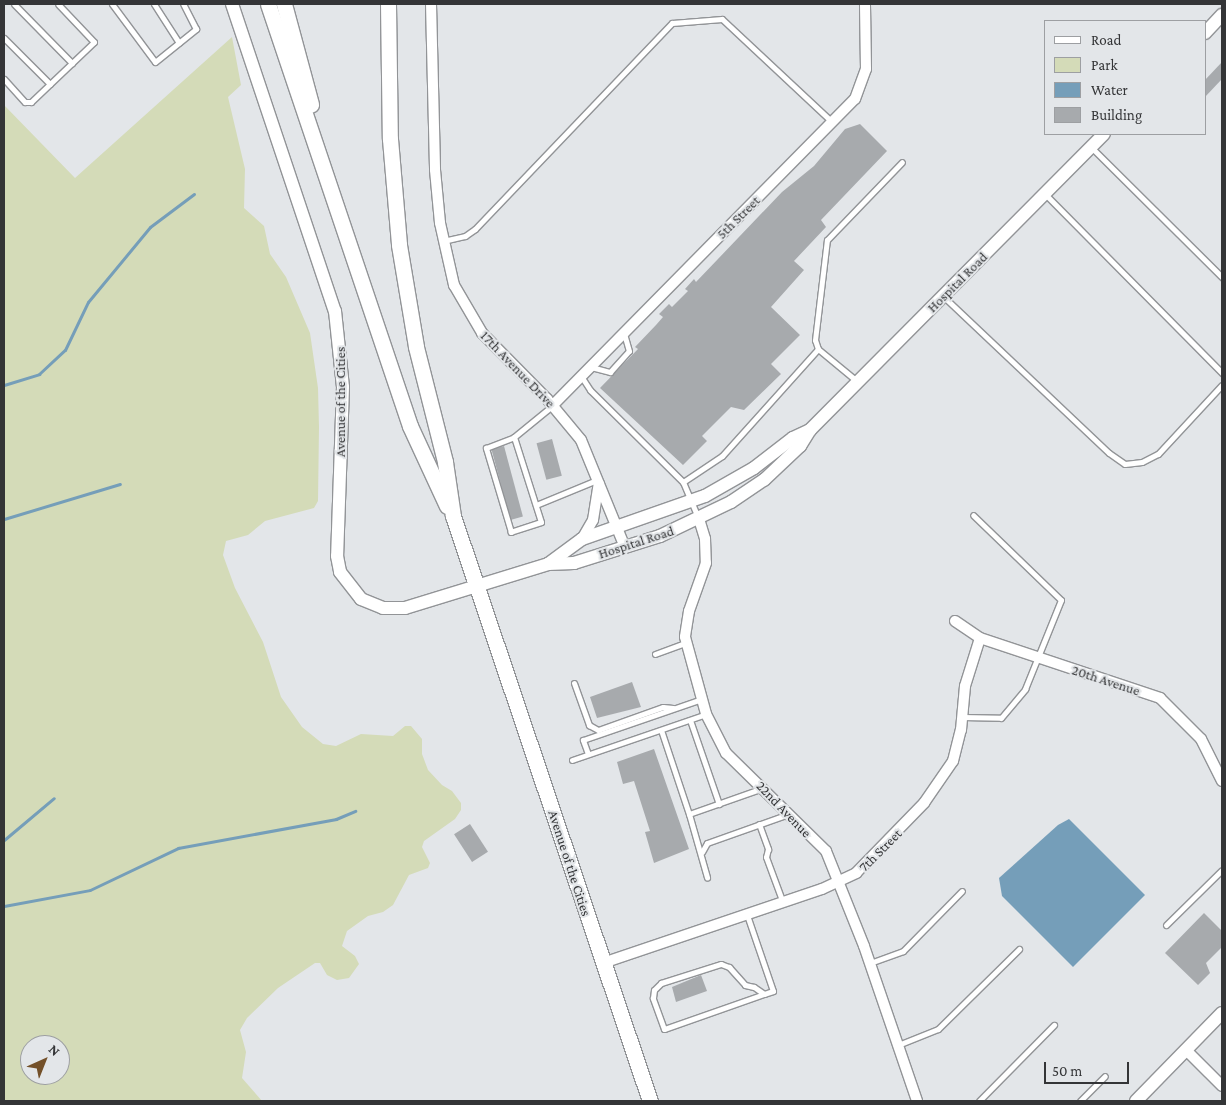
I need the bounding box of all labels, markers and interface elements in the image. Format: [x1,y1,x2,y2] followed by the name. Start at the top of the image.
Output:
[1044,20,1206,135] legend
[1091,32,1121,48] text: Road
[1091,57,1118,73] text: Park
[1091,82,1128,98] text: Water
[1091,107,1142,123] text: Building
[713,192,763,242] street label: 5th Street
[923,248,991,316] street label: Hospital Road
[477,327,559,411] street label: 17th Avenue Drive
[332,347,348,457] street label: Avenue of the Cities
[596,522,676,562] street label: Hospital Road
[1070,661,1142,699] street label: 20th Avenue
[753,777,815,841] street label: 22nd Avenue
[545,808,595,918] street label: Avenue of the Cities
[855,825,905,875] street label: 7th Street
[20,1035,70,1085] north arrow
[46,1041,64,1059] text: N
[1046,1052,1131,1084] scale bar
[1052,1063,1082,1079] text: 50 m

